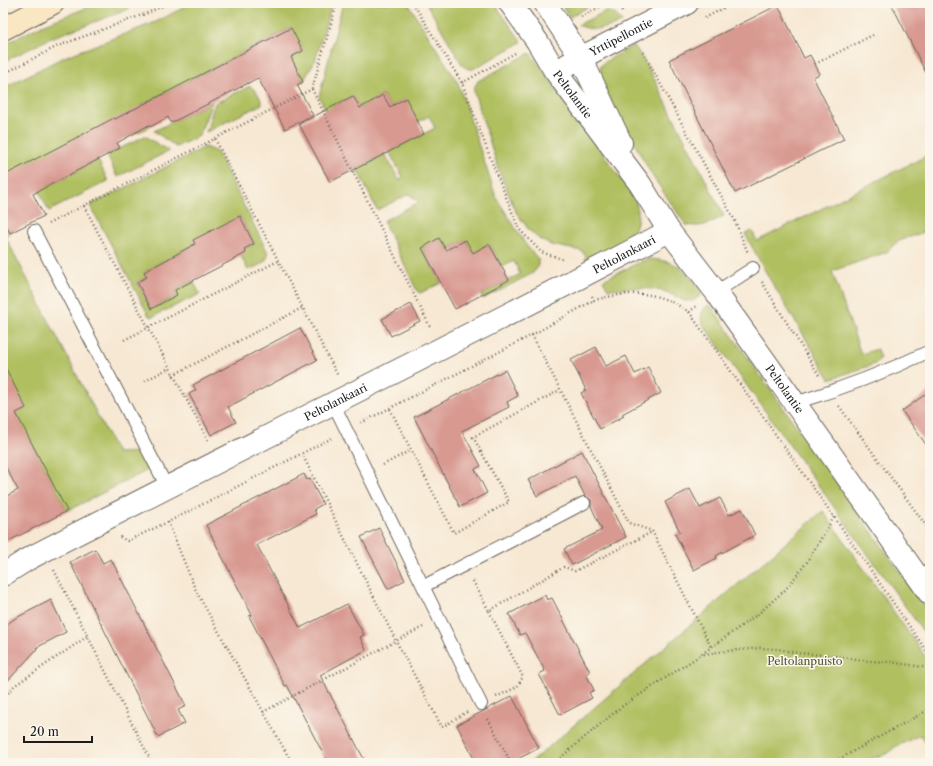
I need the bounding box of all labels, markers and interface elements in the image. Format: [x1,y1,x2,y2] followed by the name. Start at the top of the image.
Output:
[586,15,655,60] street label: Yrttipellontie
[550,68,595,121] street label: Peltolantie
[590,232,658,277] street label: Peltolankaari
[763,362,807,416] street label: Peltolantie
[302,380,370,424] street label: Peltolankaari
[767,654,843,668] park label: Peltolanpuisto
[24,718,92,744] scale bar
[30,724,59,739] text: 20 m

